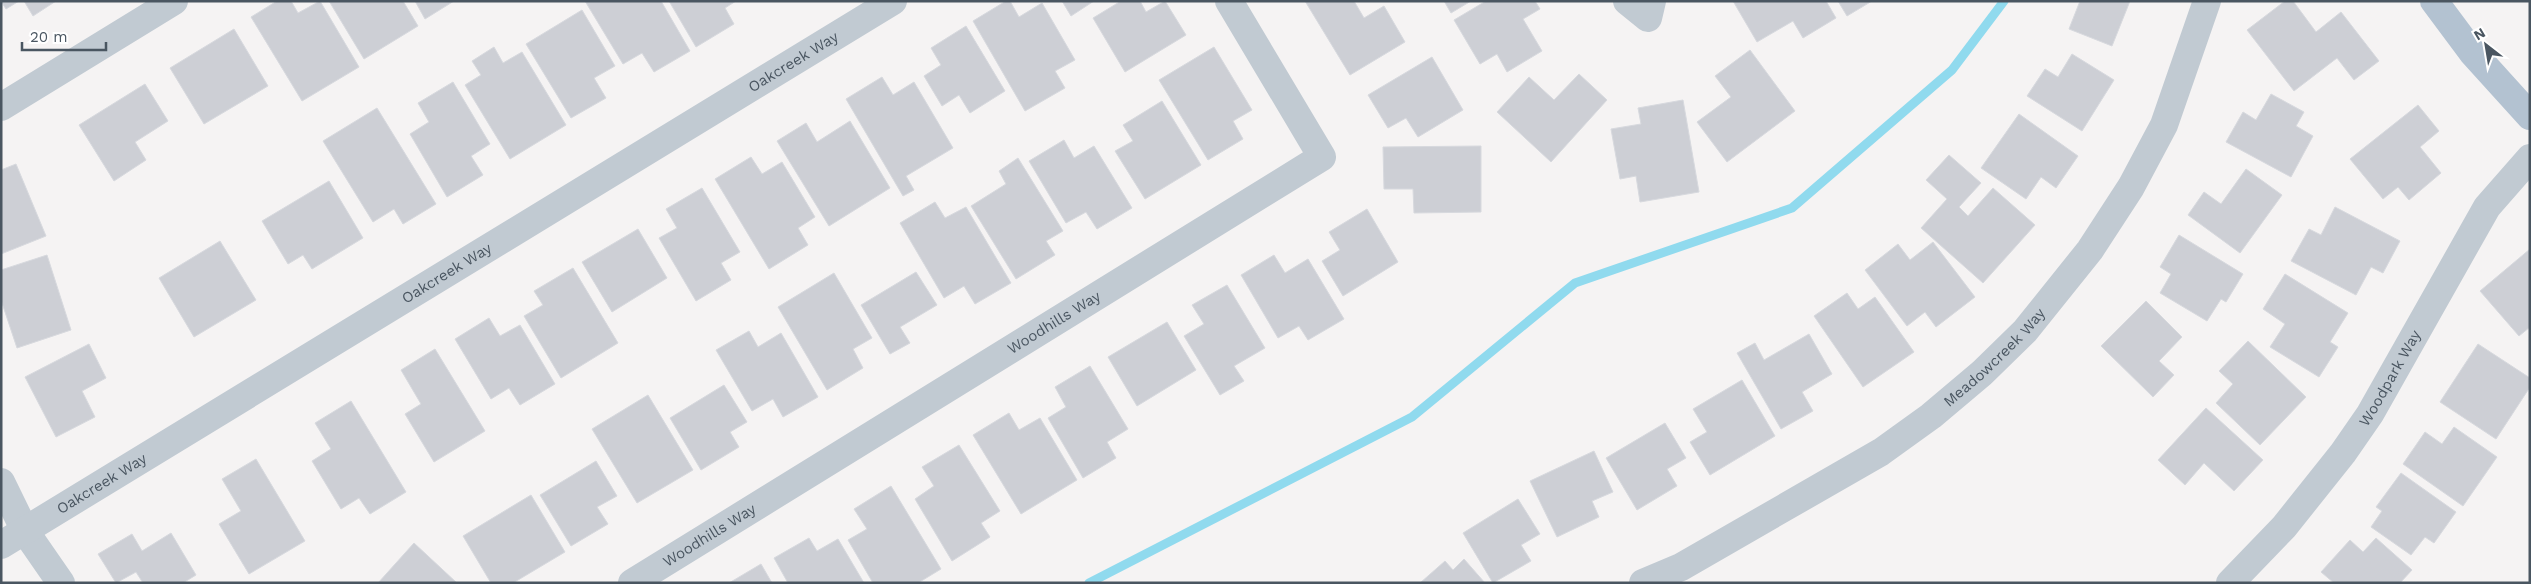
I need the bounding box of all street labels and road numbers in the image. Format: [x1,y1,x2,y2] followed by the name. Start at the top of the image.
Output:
[745,27,842,96] street label: Oakcreek Way
[398,239,495,307] street label: Oakcreek Way
[1004,287,1104,358] street label: Woodhills Way
[1940,304,2049,411] street label: Meadowcreek Way
[2355,327,2425,430] street label: Woodpark Way
[53,449,150,518] street label: Oakcreek Way
[660,500,760,571] street label: Woodhills Way

